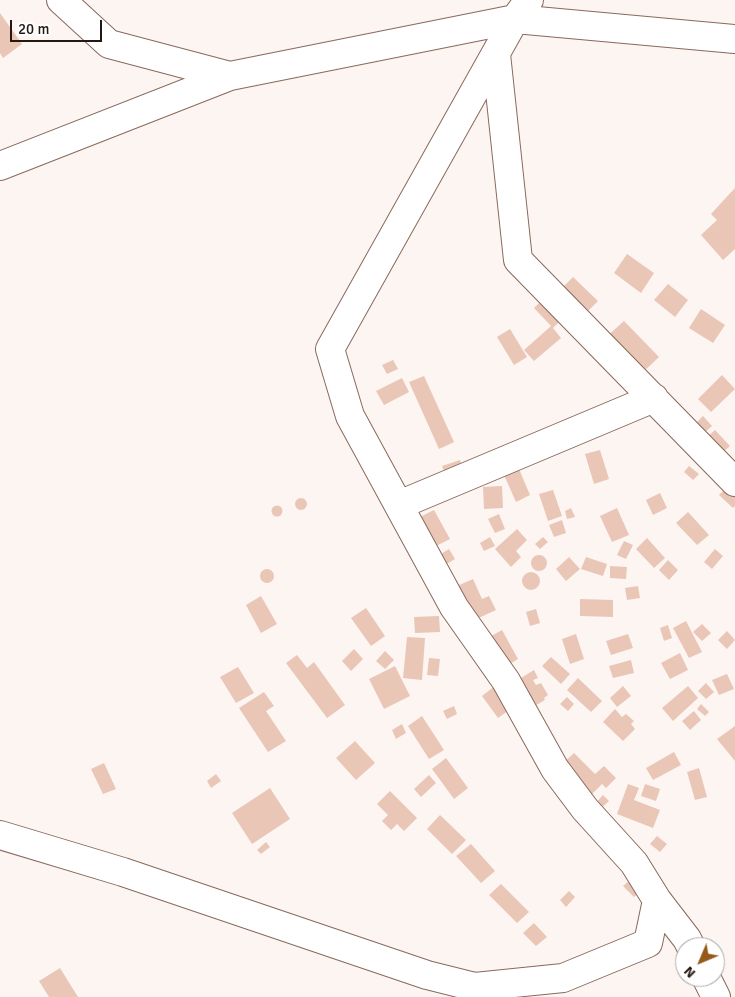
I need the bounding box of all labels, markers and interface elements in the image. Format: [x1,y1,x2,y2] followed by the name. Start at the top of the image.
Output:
[12,10,105,42] scale bar
[18,20,49,38] text: 20 m
[675,937,725,987] north arrow
[680,963,699,982] text: N

